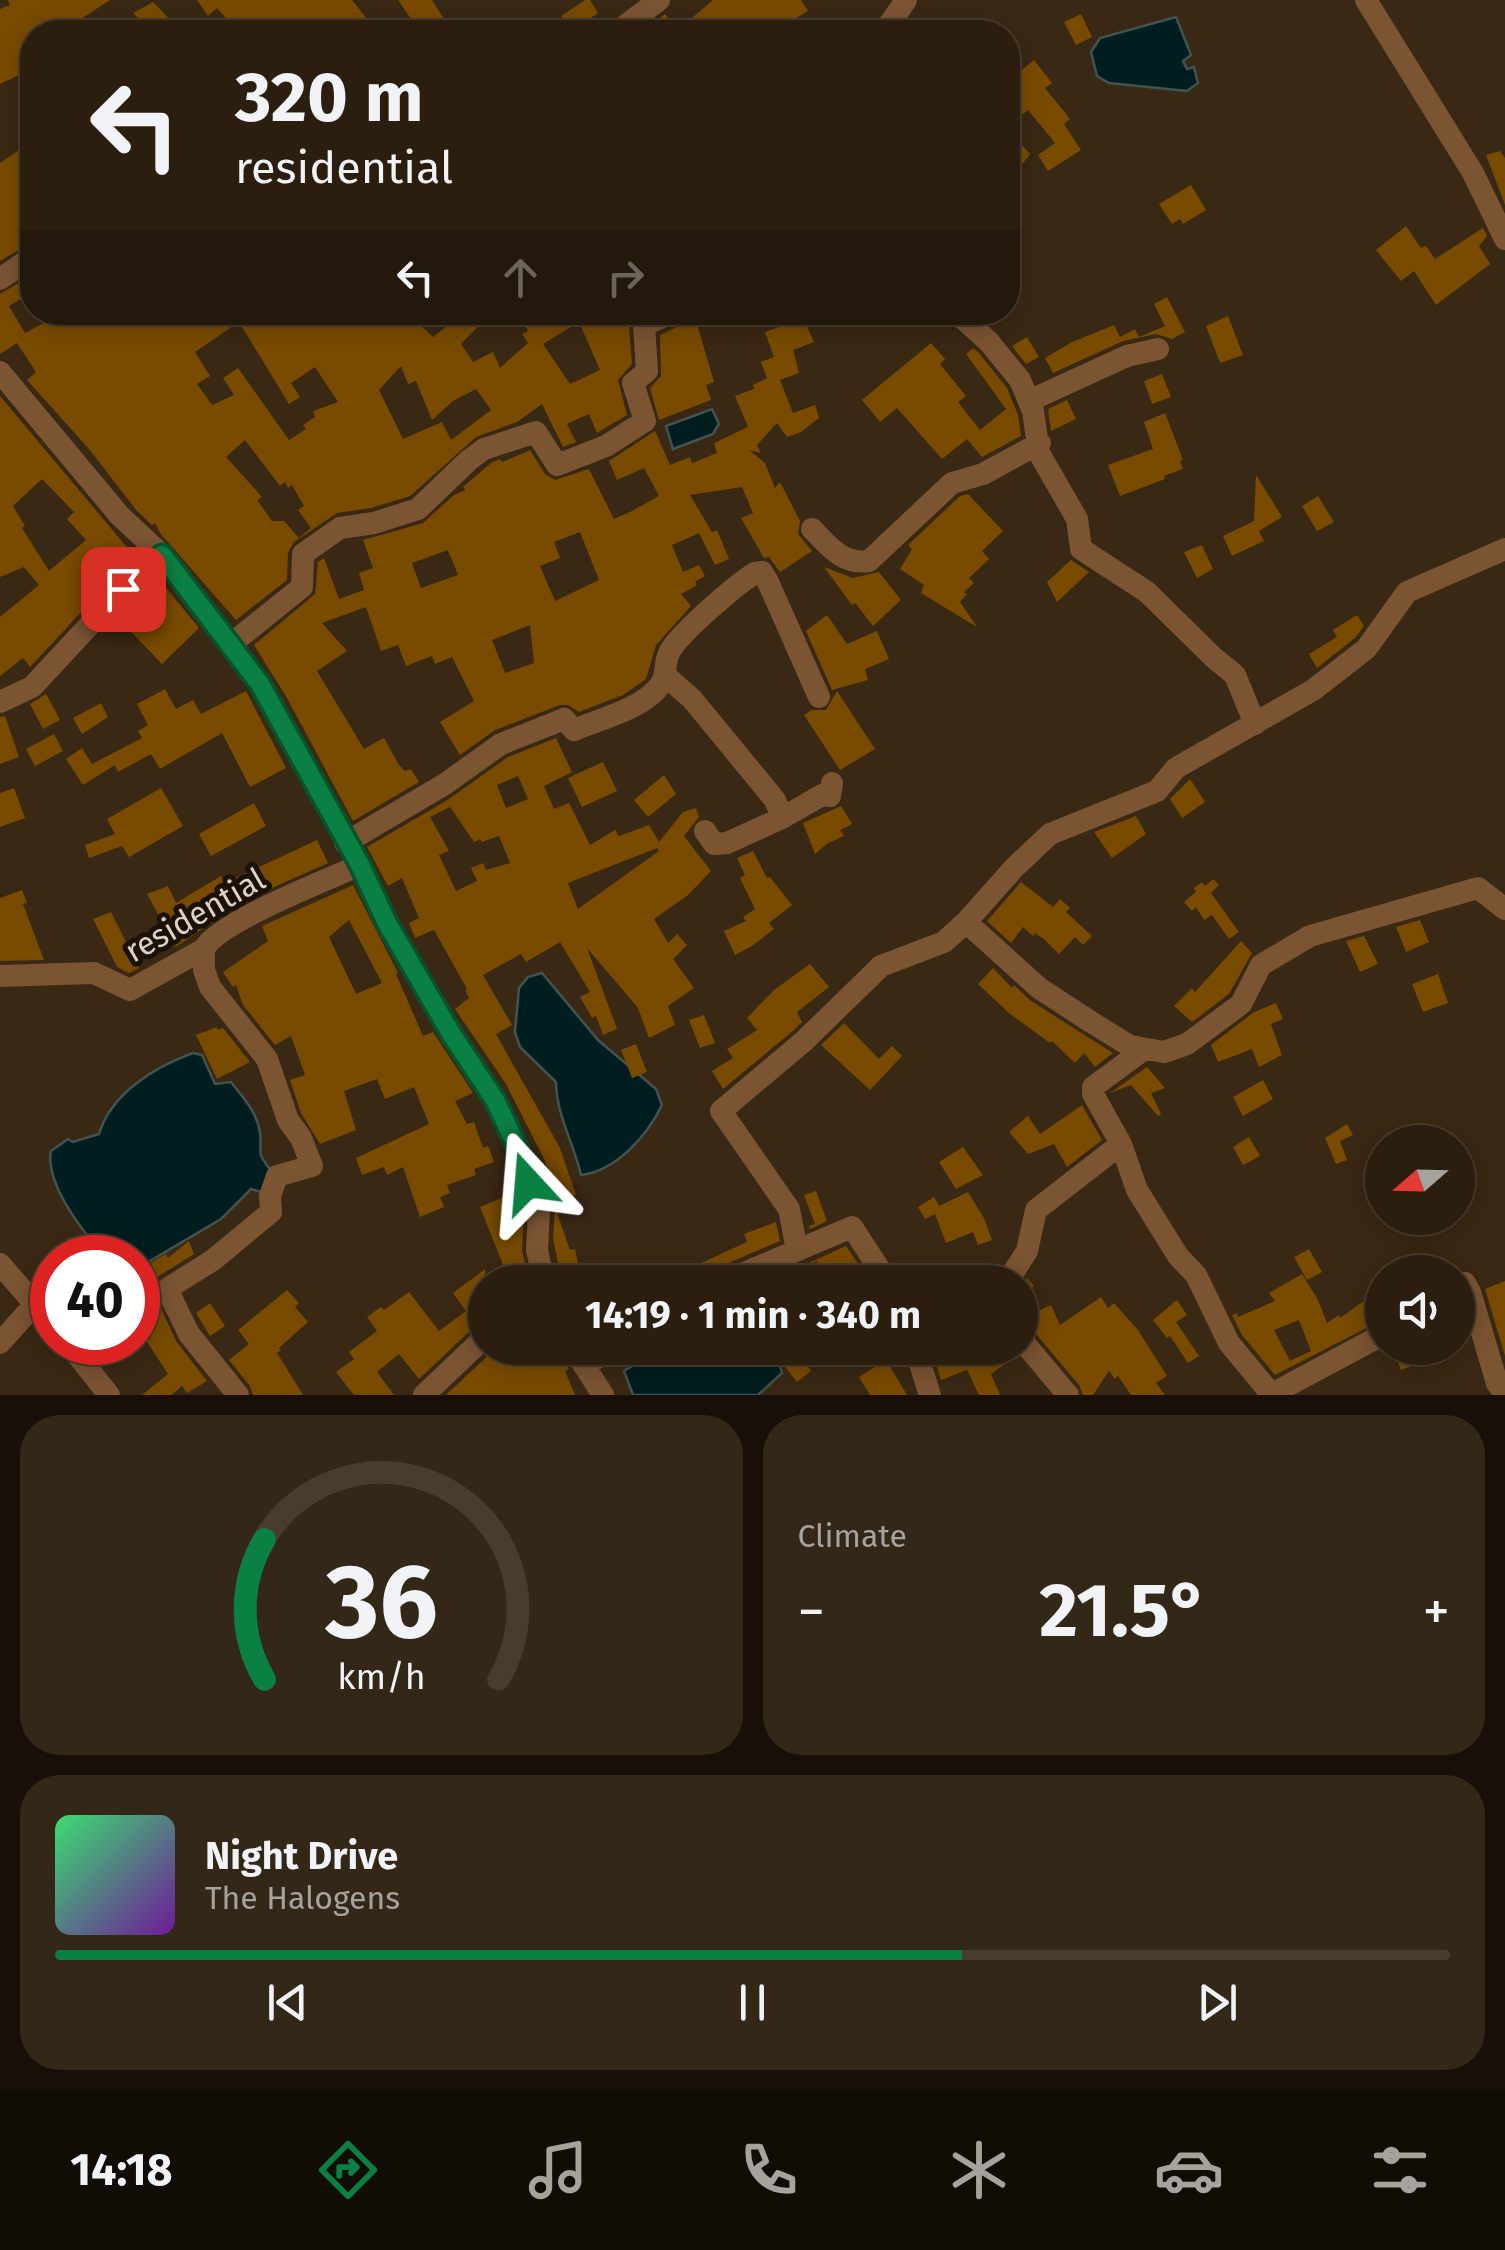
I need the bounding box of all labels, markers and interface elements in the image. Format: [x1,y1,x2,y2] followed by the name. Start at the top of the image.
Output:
[235,56,424,140] text: 320 m
[70,60,200,190] icon: left
[235,141,453,195] text: residential
[388,250,443,305] icon: left
[493,250,548,305] icon: ahead
[598,250,653,305] icon: right
[81,547,166,632] pin
[96,562,151,617] icon: arrive
[118,860,272,970] street label: residential
[1365,1125,1475,1235] north arrow
[1365,1125,1475,1365] map controls
[476,1131,580,1235] position arrow
[30,1235,160,1365] speed limit sign: 40
[1365,1255,1475,1365] button: sound
[585,1292,921,1338] text: 14:19 · 1 min · 340 m
[798,1517,907,1555] text: Climate
[324,1540,438,1665] text: 36
[1039,1566,1208,1656] text: 21.5°
[798,1579,825,1645] text: −
[1423,1579,1450,1645] text: +
[337,1656,425,1698] text: km/h
[205,1833,398,1879] text: Night Drive
[205,1879,400,1917] text: The Halogens
[260,1975,315,2030] icon: previous
[725,1975,780,2030] icon: pause
[1190,1975,1245,2030] icon: next
[313,2135,383,2205] icon: directions
[523,2135,593,2205] icon: music
[734,2135,804,2205] icon: phone
[944,2135,1014,2205] icon: climate
[1154,2135,1224,2205] icon: car
[1365,2135,1435,2205] icon: filters
[70,2143,173,2197] text: 14:18

